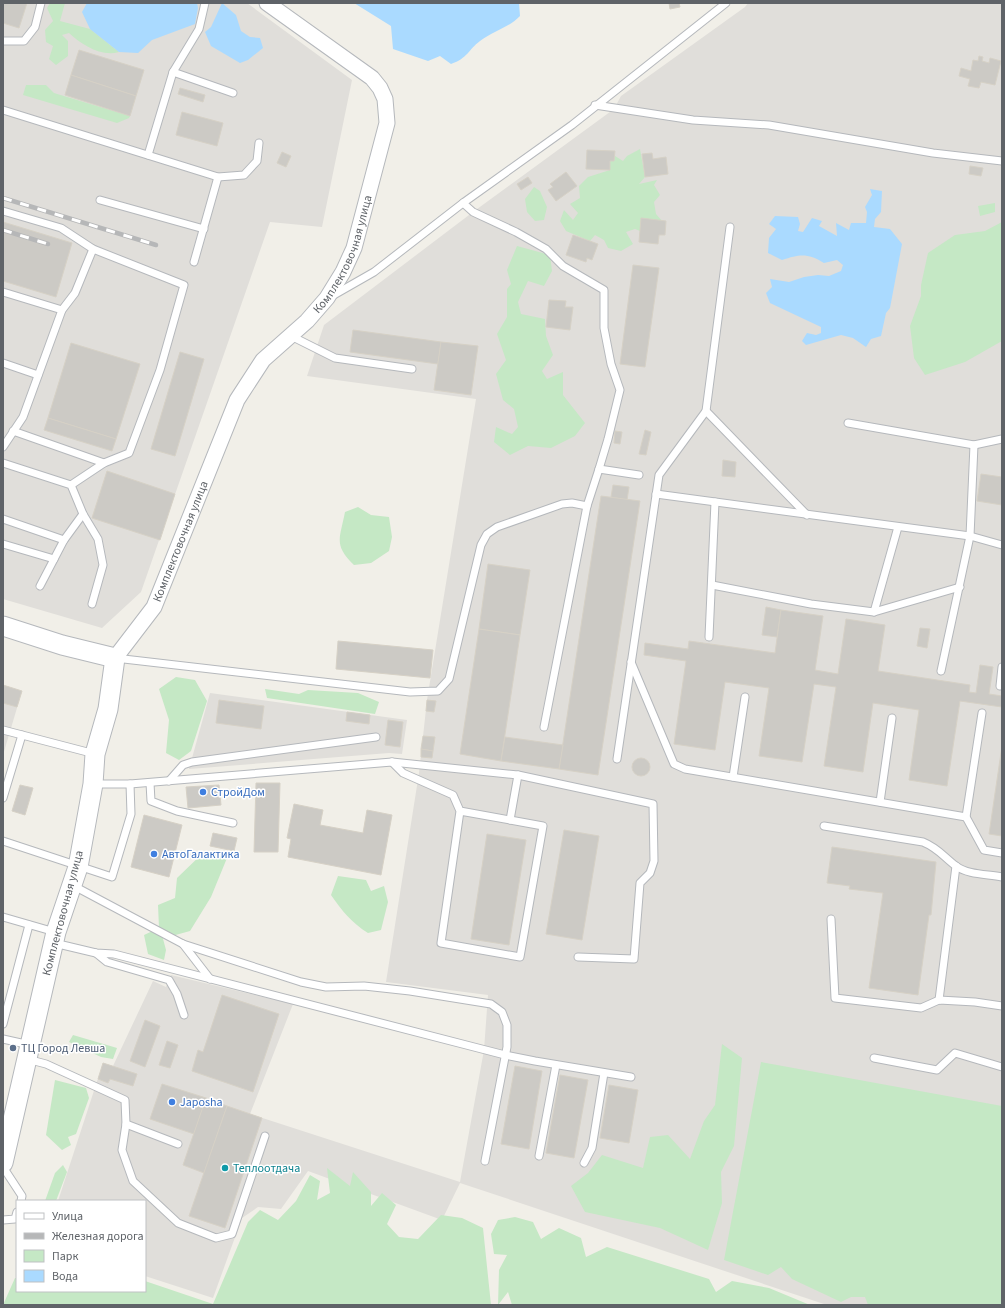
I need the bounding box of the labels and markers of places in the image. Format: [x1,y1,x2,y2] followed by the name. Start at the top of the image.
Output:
[211,784,265,801] place label: СтройДом
[198,787,208,797] marker: СтройДом
[162,846,239,863] place label: АвтоГалактика
[149,849,159,859] marker: АвтоГалактика
[21,1040,105,1057] place label: ТЦ Город Левша
[8,1043,18,1053] marker: ТЦ Город Левша
[180,1094,223,1111] place label: Japosha
[167,1097,177,1107] marker: Japosha
[233,1160,300,1177] place label: Теплоотдача
[220,1163,230,1173] marker: Теплоотдача

